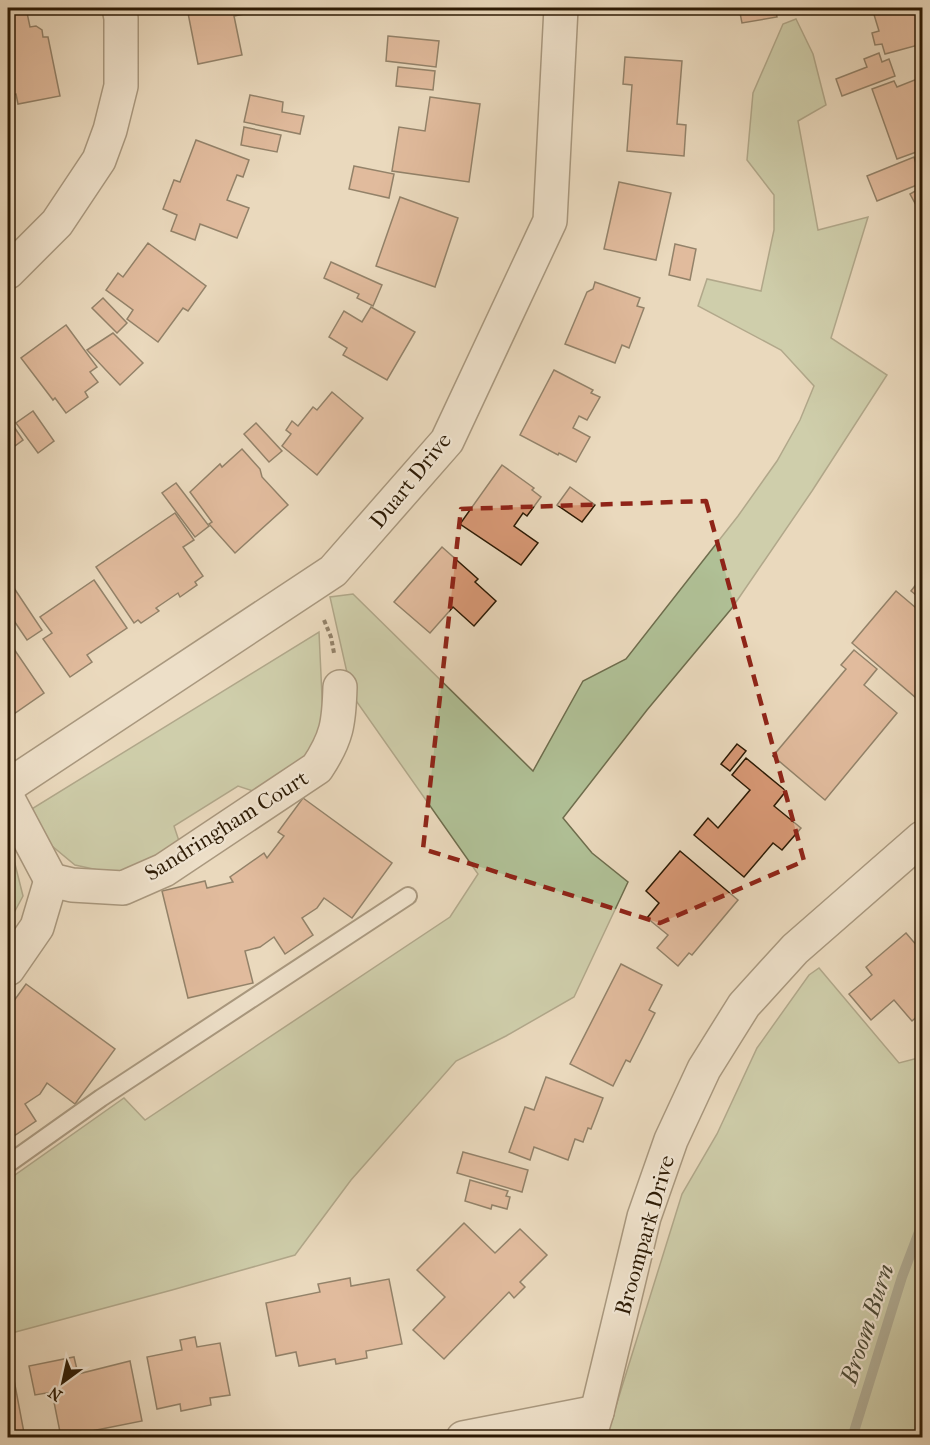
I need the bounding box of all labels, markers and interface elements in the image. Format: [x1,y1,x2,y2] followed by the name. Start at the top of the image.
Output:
[364,428,457,534] street label: Duart Drive
[140,765,313,887] street label: Sandringham Court
[610,1152,680,1318] street label: Broompark Drive
[834,1260,900,1390] water label: Broom Burn
[33,1352,93,1412] north arrow
[44,1382,65,1405] text: N

